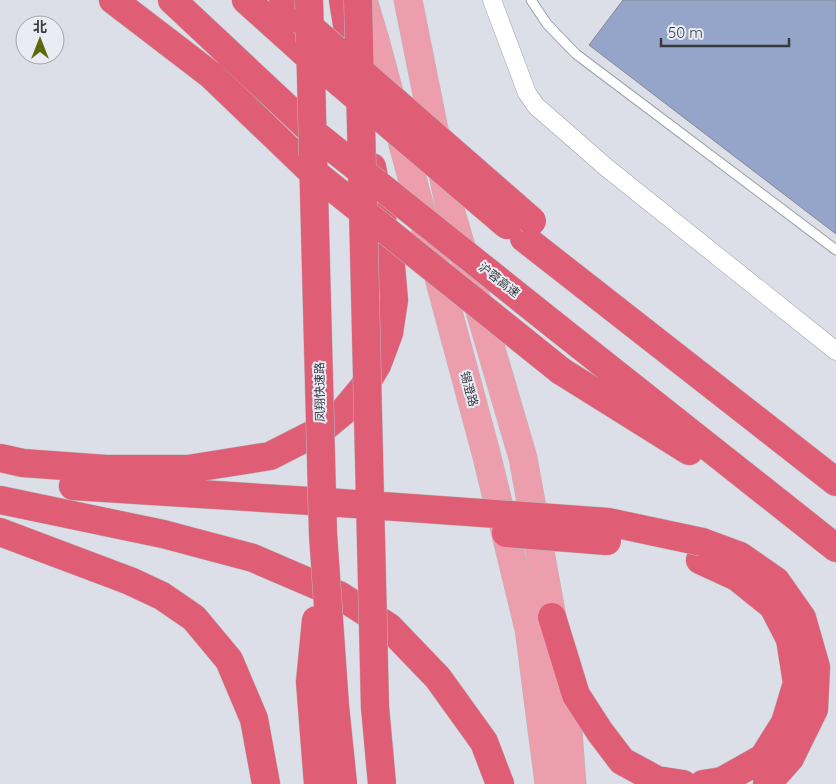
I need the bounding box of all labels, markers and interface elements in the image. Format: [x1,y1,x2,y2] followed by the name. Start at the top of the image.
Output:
[15,15,65,65] north arrow
[661,15,788,47] scale bar
[33,18,47,36] text: 北
[668,23,703,42] text: 50 m
[476,259,523,300] street label: 沪蓉高速
[311,362,328,422] street label: 凤翔快速路
[458,370,481,408] street label: 锡澄路

